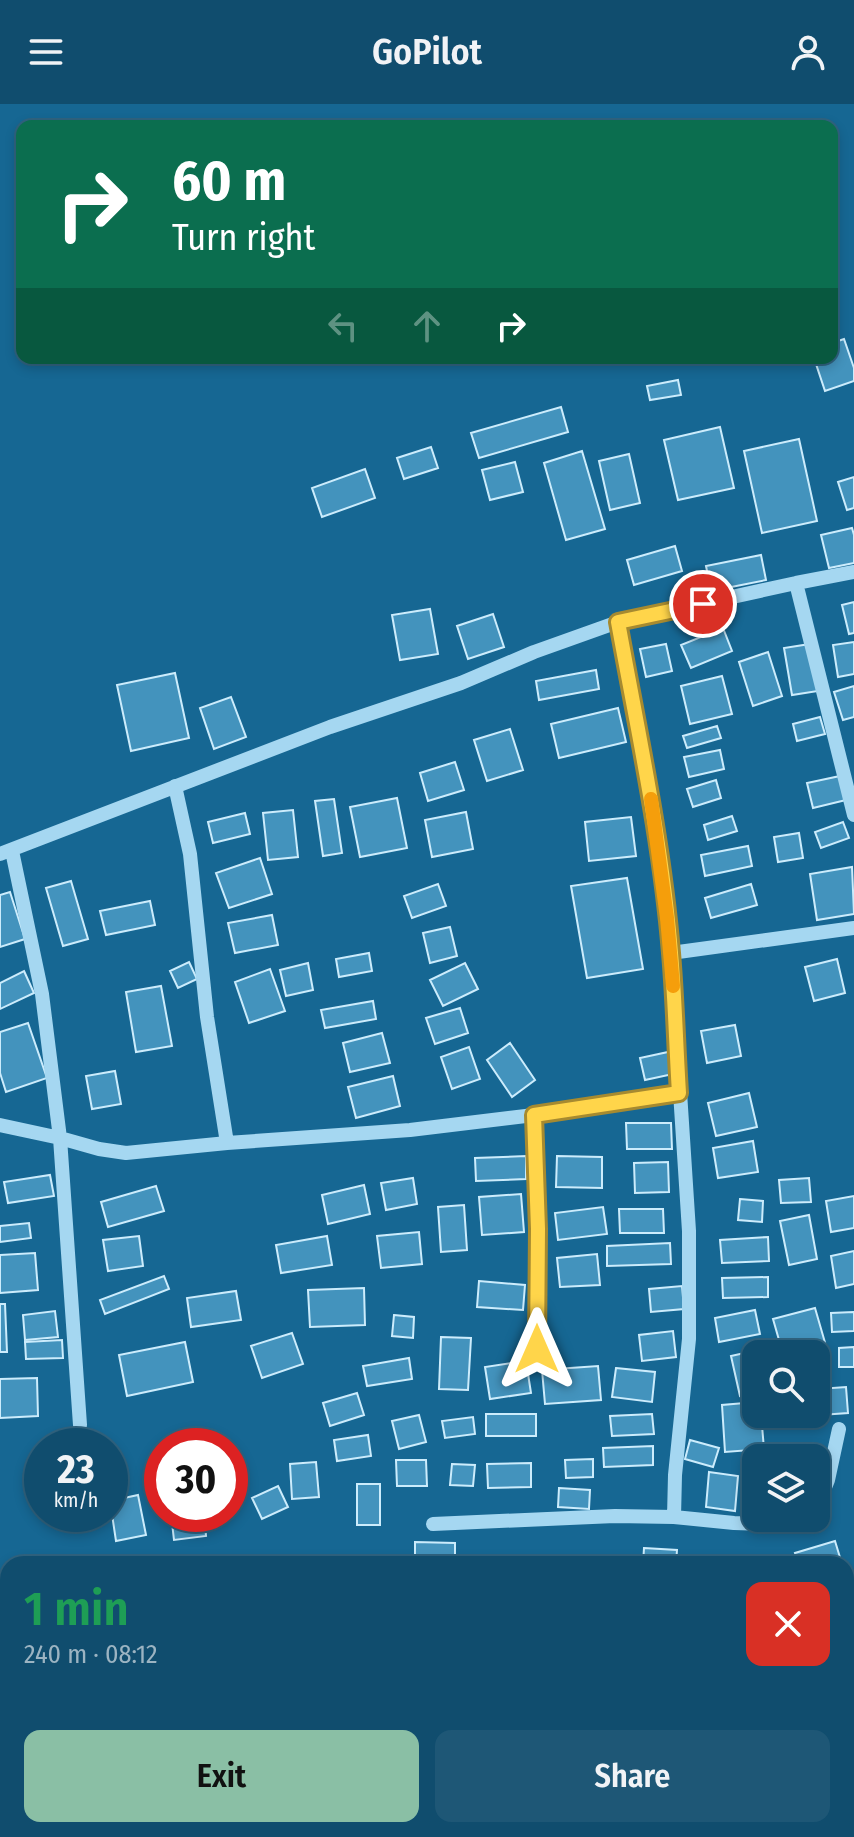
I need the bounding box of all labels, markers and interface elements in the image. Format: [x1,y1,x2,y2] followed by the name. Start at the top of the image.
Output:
[24,30,68,74] icon: menu
[372,30,482,74] text: GoPilot
[786,30,830,74] icon: person
[172,148,286,215] text: 60 m
[40,152,144,256] icon: right
[172,216,315,260] text: Turn right
[321,304,365,348] icon: left
[405,304,449,348] icon: ahead
[489,304,533,348] icon: right
[669,570,737,638] pin
[681,582,725,626] icon: arrive
[495,1307,579,1391] position arrow
[742,1340,830,1532] map controls
[742,1340,830,1428] button: search
[144,1428,248,1532] speed limit sign: 30
[742,1444,830,1532] button: layers
[57,1446,95,1494] text: 23
[54,1488,98,1512] text: km/h
[24,1580,129,1638] text: 1 min
[746,1582,830,1666] button: close
[24,1639,158,1670] text: 240 m · 08:12
[24,1730,419,1822] button: Exit
[435,1730,830,1822] button: Share

